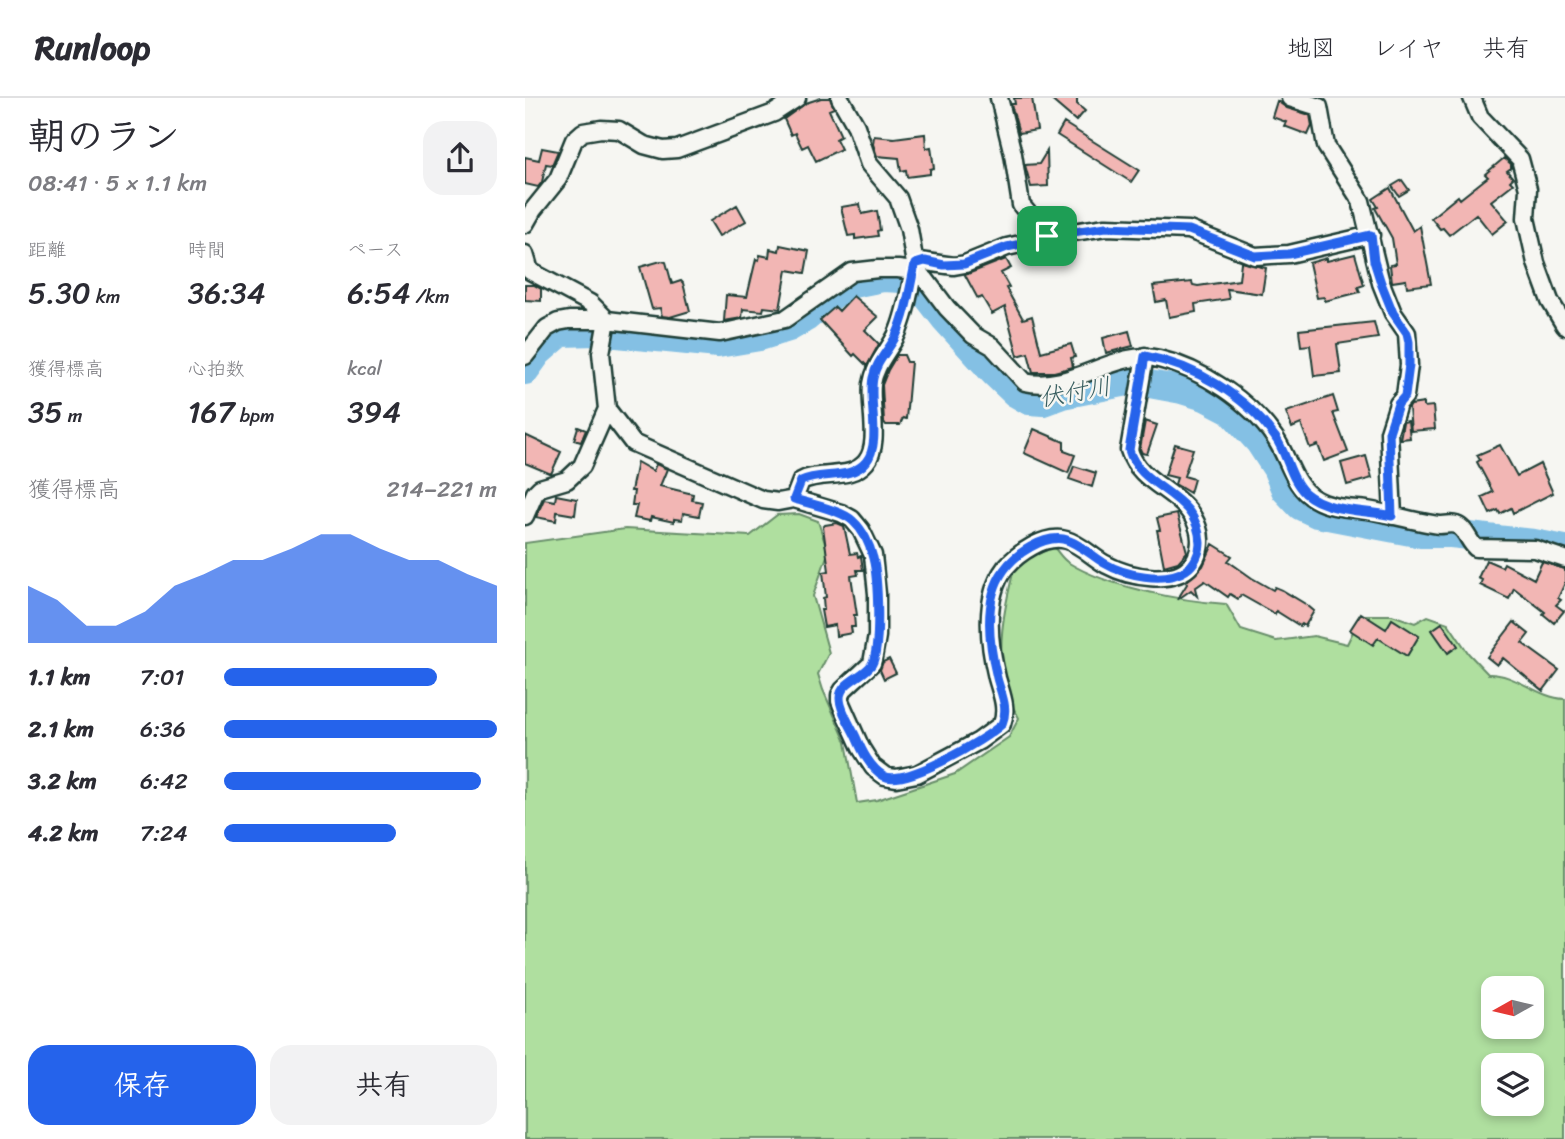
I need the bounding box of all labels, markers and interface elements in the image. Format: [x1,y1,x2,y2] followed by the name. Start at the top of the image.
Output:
[35,19,150,77] text: Runloop
[1287,27,1335,69] text: 地図
[1373,27,1444,69] text: レイヤ
[1482,27,1530,69] text: 共有
[28,103,180,170] text: 朝のラン
[423,121,497,195] button: share
[28,163,207,204] text: 08:41 · 5 × 1.1 km
[1017,206,1077,266] pin
[1028,217,1066,255] icon: arrive
[28,233,66,266] text: 距離
[188,233,226,266] text: 時間
[347,233,403,266] text: ペース
[28,266,91,320] text: 5.30
[188,266,265,320] text: 36:34
[347,266,411,320] text: 6:54
[91,280,120,313] text: km
[411,280,450,313] text: /km
[28,352,104,385] text: 獲得標高
[188,352,245,385] text: 心拍数
[347,352,382,385] text: kcal
[1036,365,1114,419] water label: 伏付川
[28,385,63,439] text: 35
[188,385,235,439] text: 167
[347,385,401,439] text: 394
[63,399,82,432] text: m
[235,399,275,432] text: bpm
[28,469,120,510] text: 獲得標高
[386,469,497,510] text: 214–221 m
[28,657,91,698] text: 1.1 km
[140,657,184,698] text: 7:01
[28,709,94,750] text: 2.1 km
[140,709,186,750] text: 6:36
[28,761,97,802] text: 3.2 km
[140,761,188,802] text: 6:42
[28,813,98,854] text: 4.2 km
[140,813,188,854] text: 7:24
[1481,976,1543,1040] north arrow
[1481,976,1544,1116] map controls
[28,1045,256,1125] button: 保存
[270,1045,497,1125] button: 共有
[1481,1053,1544,1116] button: layers

